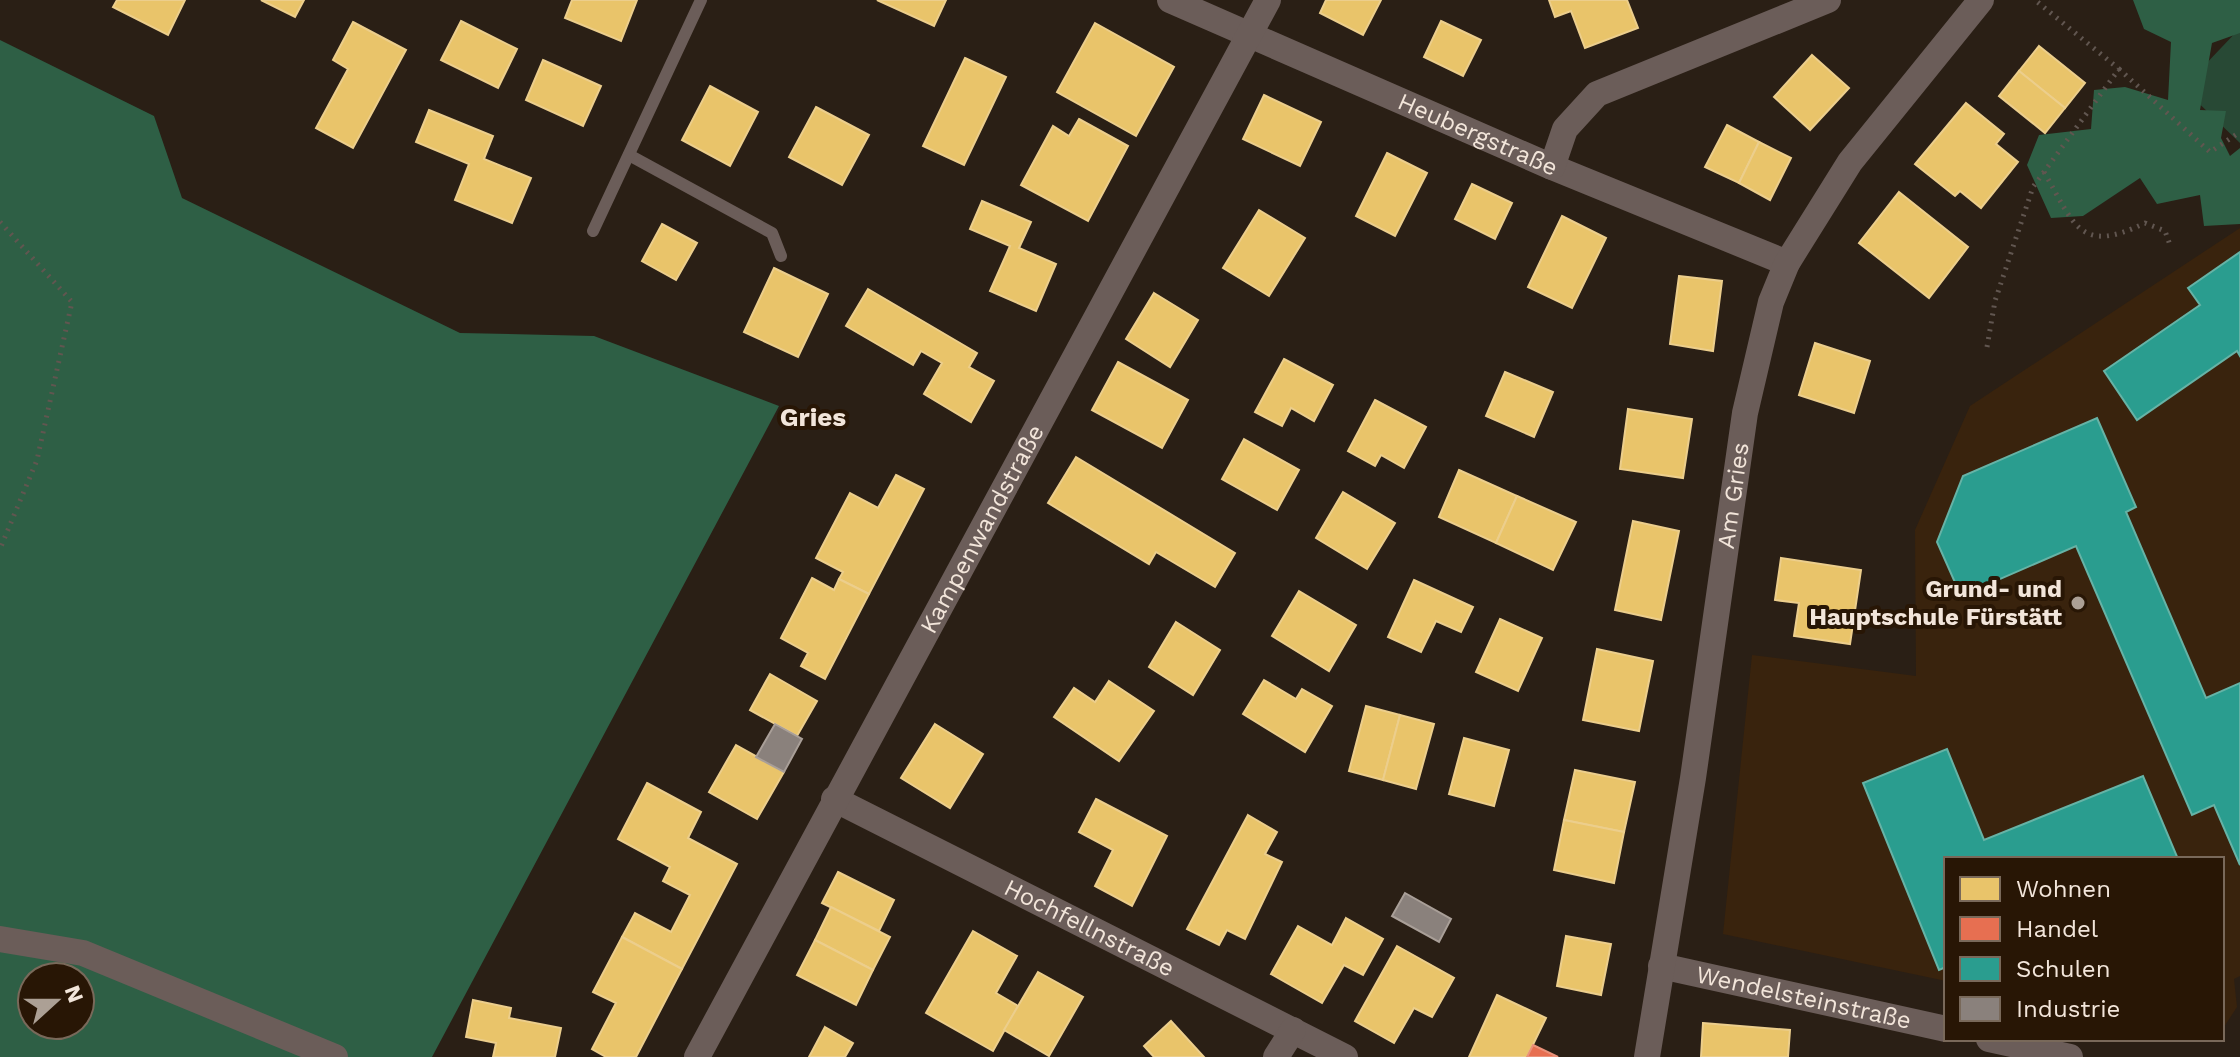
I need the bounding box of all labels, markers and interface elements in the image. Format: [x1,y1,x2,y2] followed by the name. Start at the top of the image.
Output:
[1394,87,1562,182] street label: Heubergstraße
[780,402,846,432] district label: Gries
[914,420,1050,638] street label: Kampenwandstraße
[1712,441,1755,551] street label: Am Gries
[1809,575,2063,631] place label: Grund- und Hauptschule Fürstätt
[2069,594,2087,612] marker: Grund- und Hauptschule Fürstätt
[1944,857,2224,1041] legend
[1000,873,1179,983] street label: Hochfellnstraße
[2016,875,2111,903] text: Wohnen
[2016,915,2099,943] text: Handel
[2016,955,2111,983] text: Schulen
[1693,960,1914,1035] street label: Wendelsteinstraße
[16,961,96,1041] north arrow
[60,982,89,1006] text: N
[2016,995,2120,1023] text: Industrie

